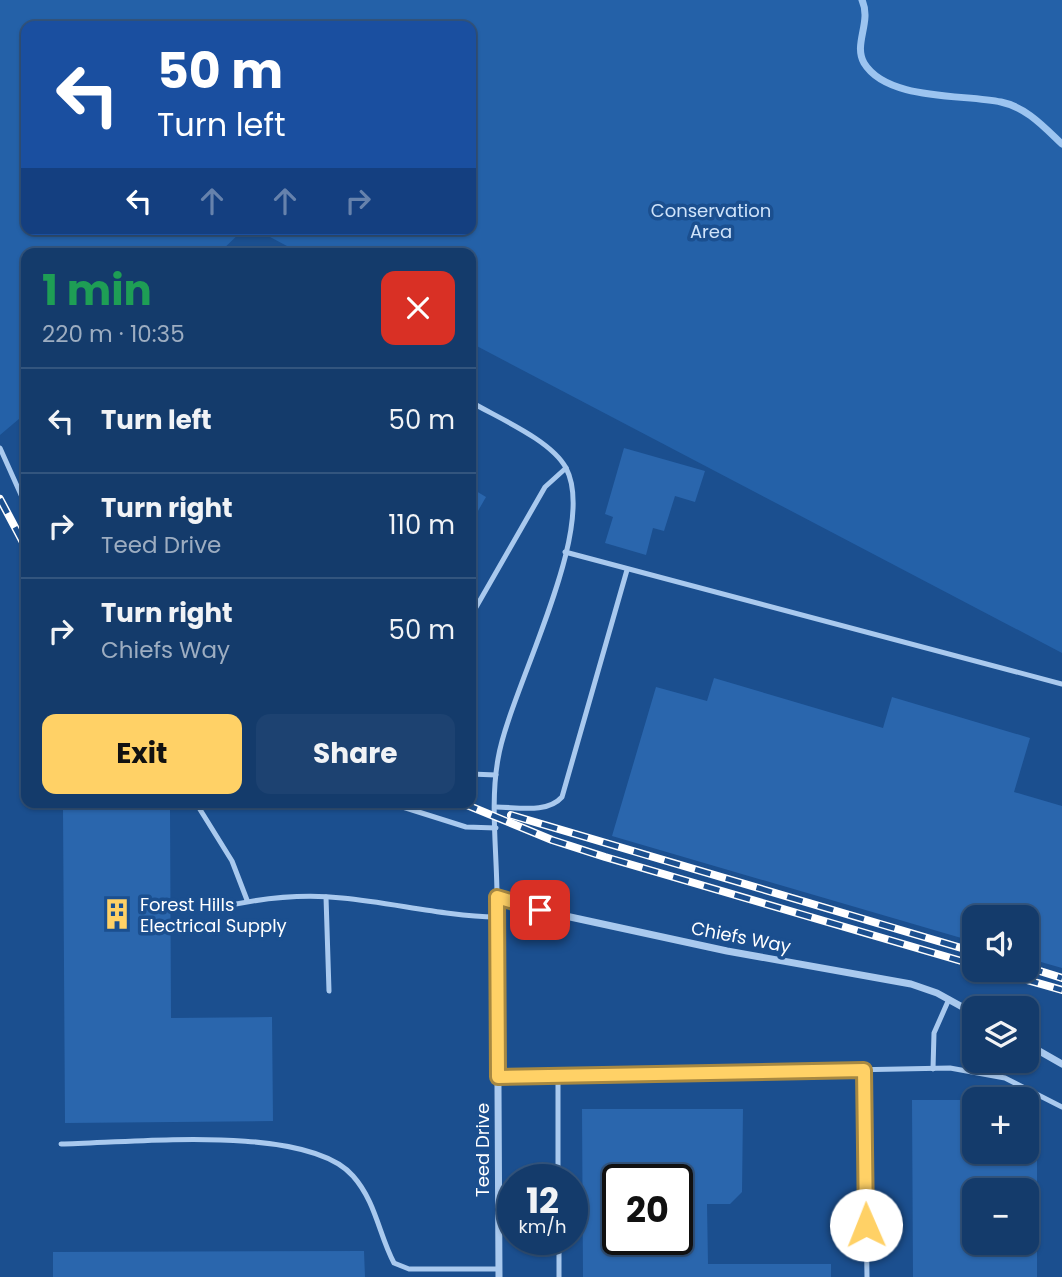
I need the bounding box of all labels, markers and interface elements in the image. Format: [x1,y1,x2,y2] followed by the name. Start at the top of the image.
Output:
[157,37,283,105] text: 50 m
[42,49,133,140] icon: left
[157,102,286,147] text: Turn left
[120,182,158,220] icon: left
[193,182,231,220] icon: ahead
[266,182,304,220] icon: ahead
[339,182,377,220] icon: right
[651,198,771,244] park label: Conservation Area
[42,261,152,320] text: 1 min
[381,271,455,345] button: close
[42,318,185,350] text: 220 m · 10:35
[42,402,80,440] icon: left
[101,402,212,438] text: Turn left
[389,402,455,438] text: 50 m
[101,490,233,526] text: Turn right
[42,507,80,545] icon: right
[388,507,455,543] text: 110 m
[101,529,221,561] text: Teed Drive
[101,595,233,631] text: Turn right
[42,612,80,650] icon: right
[389,612,455,648] text: 50 m
[101,634,230,666] text: Chiefs Way
[42,714,242,794] button: Exit
[256,714,455,794] button: Share
[510,880,570,940] pin
[521,891,559,929] icon: arrive
[140,892,287,938] place label: Forest Hills Electrical Supply
[100,897,134,931] building icon: Forest Hills Electrical Supply
[962,905,1039,1255] map controls
[962,905,1039,982] button: sound
[689,915,793,959] street label: Chiefs Way
[962,996,1039,1073] button: layers
[962,1087,1039,1164] button: +
[470,1103,495,1197] street label: Teed Drive
[602,1164,693,1255] speed limit sign: 20
[526,1176,559,1225] text: 12
[962,1178,1039,1255] button: −
[829,1188,903,1262] position arrow
[519,1214,566,1239] text: km/h

